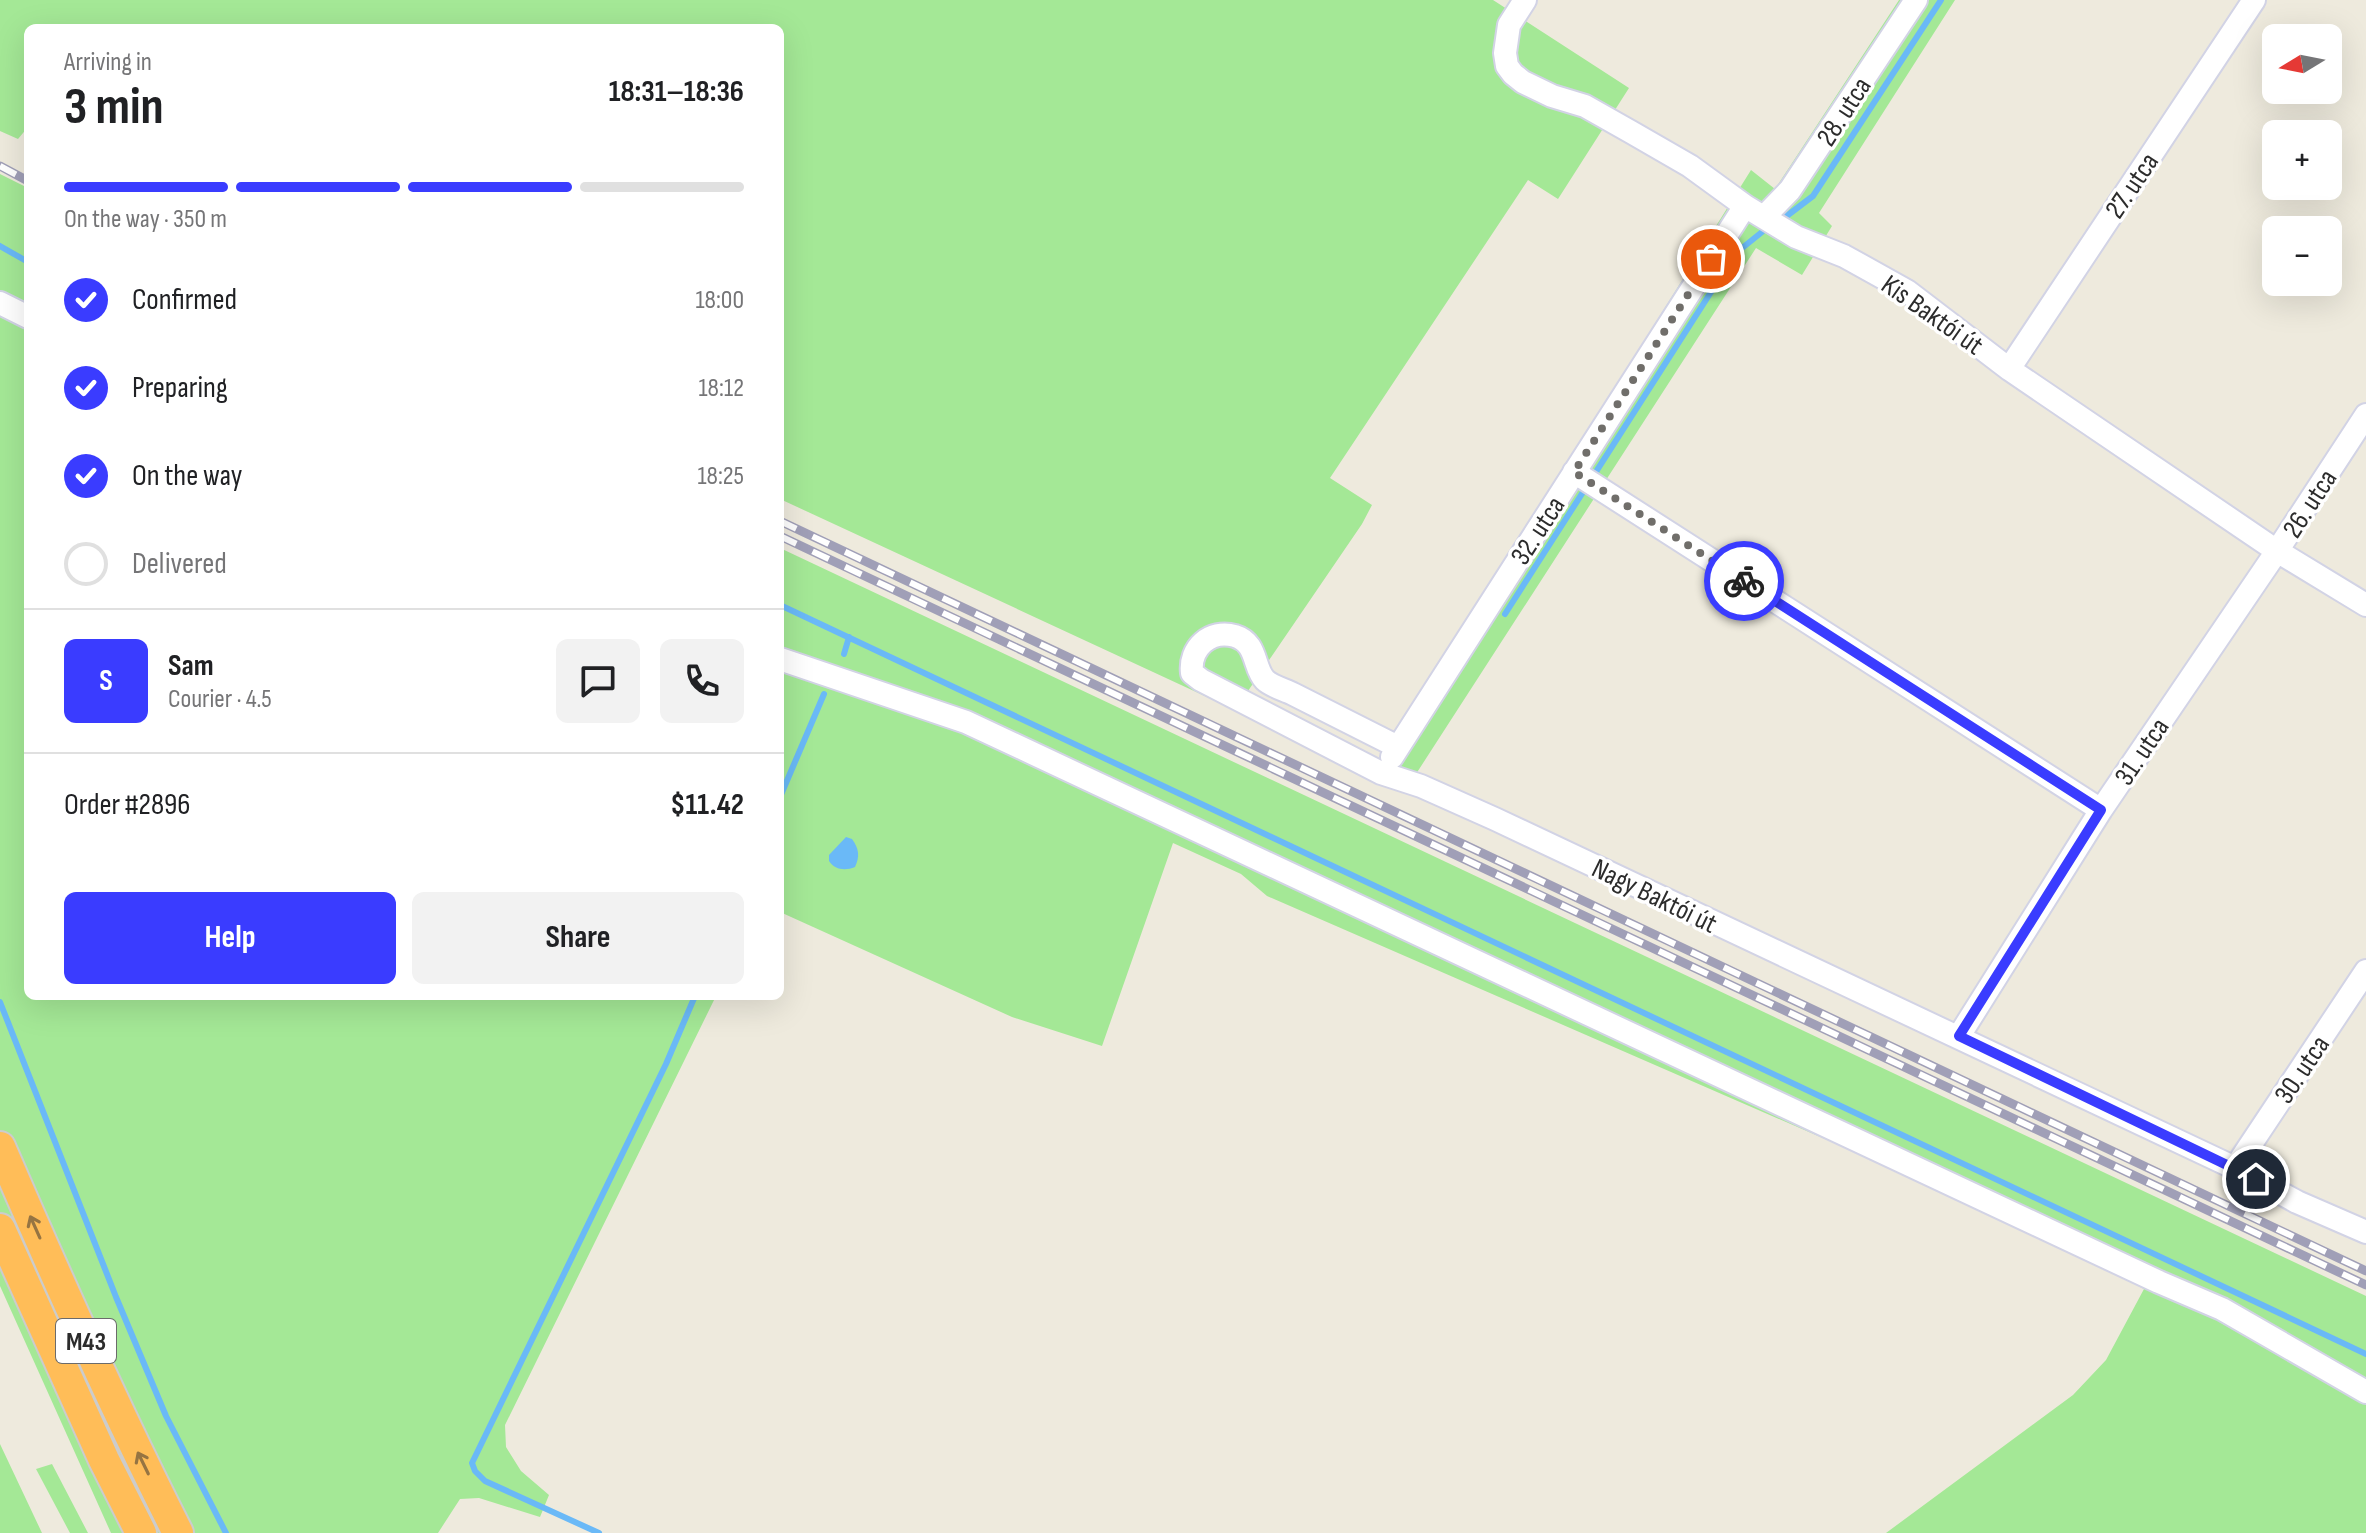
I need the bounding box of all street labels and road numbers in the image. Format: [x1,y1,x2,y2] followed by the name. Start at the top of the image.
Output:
[1810,71,1879,152] street label: 28. utca
[2099,147,2166,225] street label: 27. utca
[1875,268,1989,362] street label: Kis Baktói út
[2276,464,2344,544] street label: 26. utca
[1504,491,1572,571] street label: 32. utca
[2108,712,2177,792] street label: 31. utca
[1586,852,1722,941] street label: Nagy Baktói út
[2268,1030,2337,1110] street label: 30. utca
[56,1319,116,1363] road number: M43

